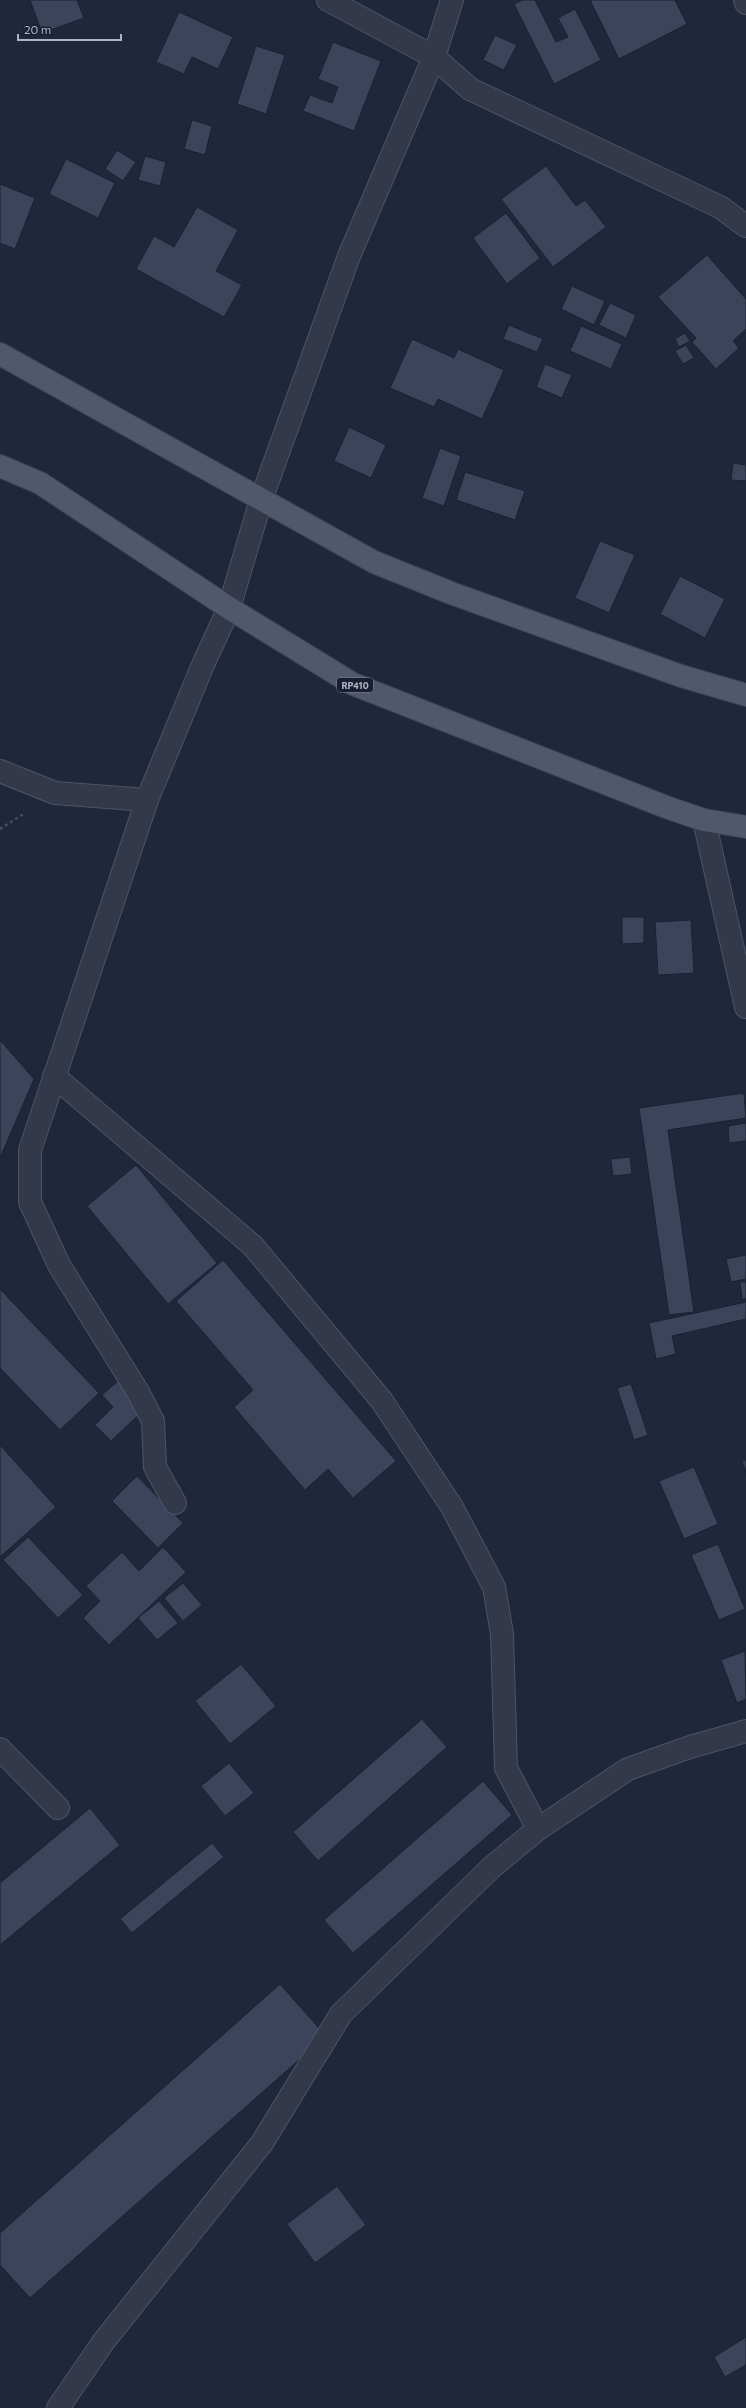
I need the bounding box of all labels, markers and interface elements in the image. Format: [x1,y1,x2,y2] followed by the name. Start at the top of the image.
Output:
[18,16,121,42] scale bar
[24,22,51,36] text: 20 m
[337,678,373,692] road number: RP410

